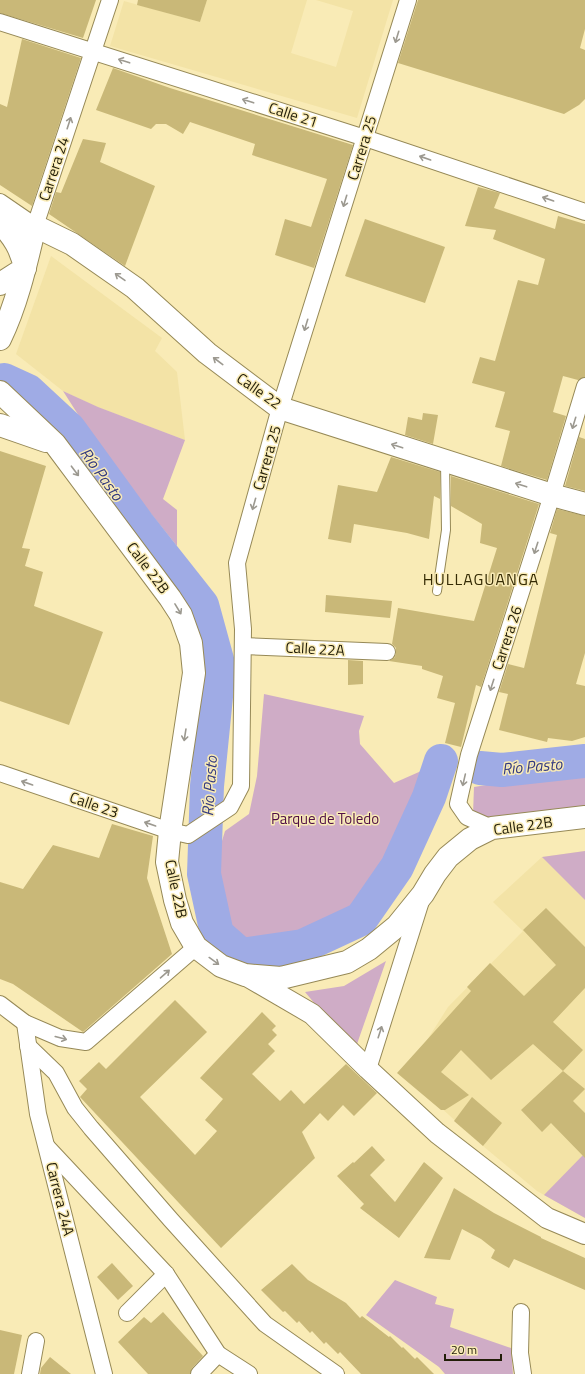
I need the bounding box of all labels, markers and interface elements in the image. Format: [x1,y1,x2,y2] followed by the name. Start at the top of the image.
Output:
[392,31,400,43] one-way arrow
[118,57,130,65] one-way arrow
[266,96,321,133] street label: Calle 21
[241,97,254,104] one-way arrow
[341,113,382,183] street label: Carrera 25
[66,116,73,129] one-way arrow
[32,134,75,204] street label: Carrera 24
[418,154,431,161] one-way arrow
[341,195,348,208] one-way arrow
[542,195,555,202] one-way arrow
[114,273,125,281] one-way arrow
[302,319,309,332] one-way arrow
[213,357,224,365] one-way arrow
[232,367,286,414] street label: Calle 22
[570,417,577,430] one-way arrow
[246,423,287,493] street label: Carrera 25
[391,441,403,449] one-way arrow
[75,443,130,506] water label: Río Pasto
[71,465,79,476] one-way arrow
[514,481,527,488] one-way arrow
[250,497,257,510] one-way arrow
[121,537,175,598] street label: Calle 22B
[531,541,539,553] one-way arrow
[423,567,539,591] district label: HULLAGUANGA
[174,603,182,615] one-way arrow
[485,603,528,673] street label: Carrera 26
[285,635,345,662] street label: Calle 22A
[488,678,495,691] one-way arrow
[181,729,189,742] one-way arrow
[501,751,564,781] water label: Río Pasto
[195,754,223,817] water label: Río Pasto
[459,773,467,786] one-way arrow
[21,778,33,786] one-way arrow
[67,785,122,824] street label: Calle 23
[271,807,379,830] park label: Parque de Toledo
[492,810,554,841] street label: Calle 22B
[144,820,157,827] one-way arrow
[159,857,194,920] street label: Calle 22B
[209,957,220,966] one-way arrow
[160,969,170,978] one-way arrow
[377,1026,384,1039] one-way arrow
[54,1034,67,1042] one-way arrow
[40,1160,81,1238] street label: Carrera 24A
[445,1336,501,1362] scale bar
[451,1340,477,1359] text: 20 m

